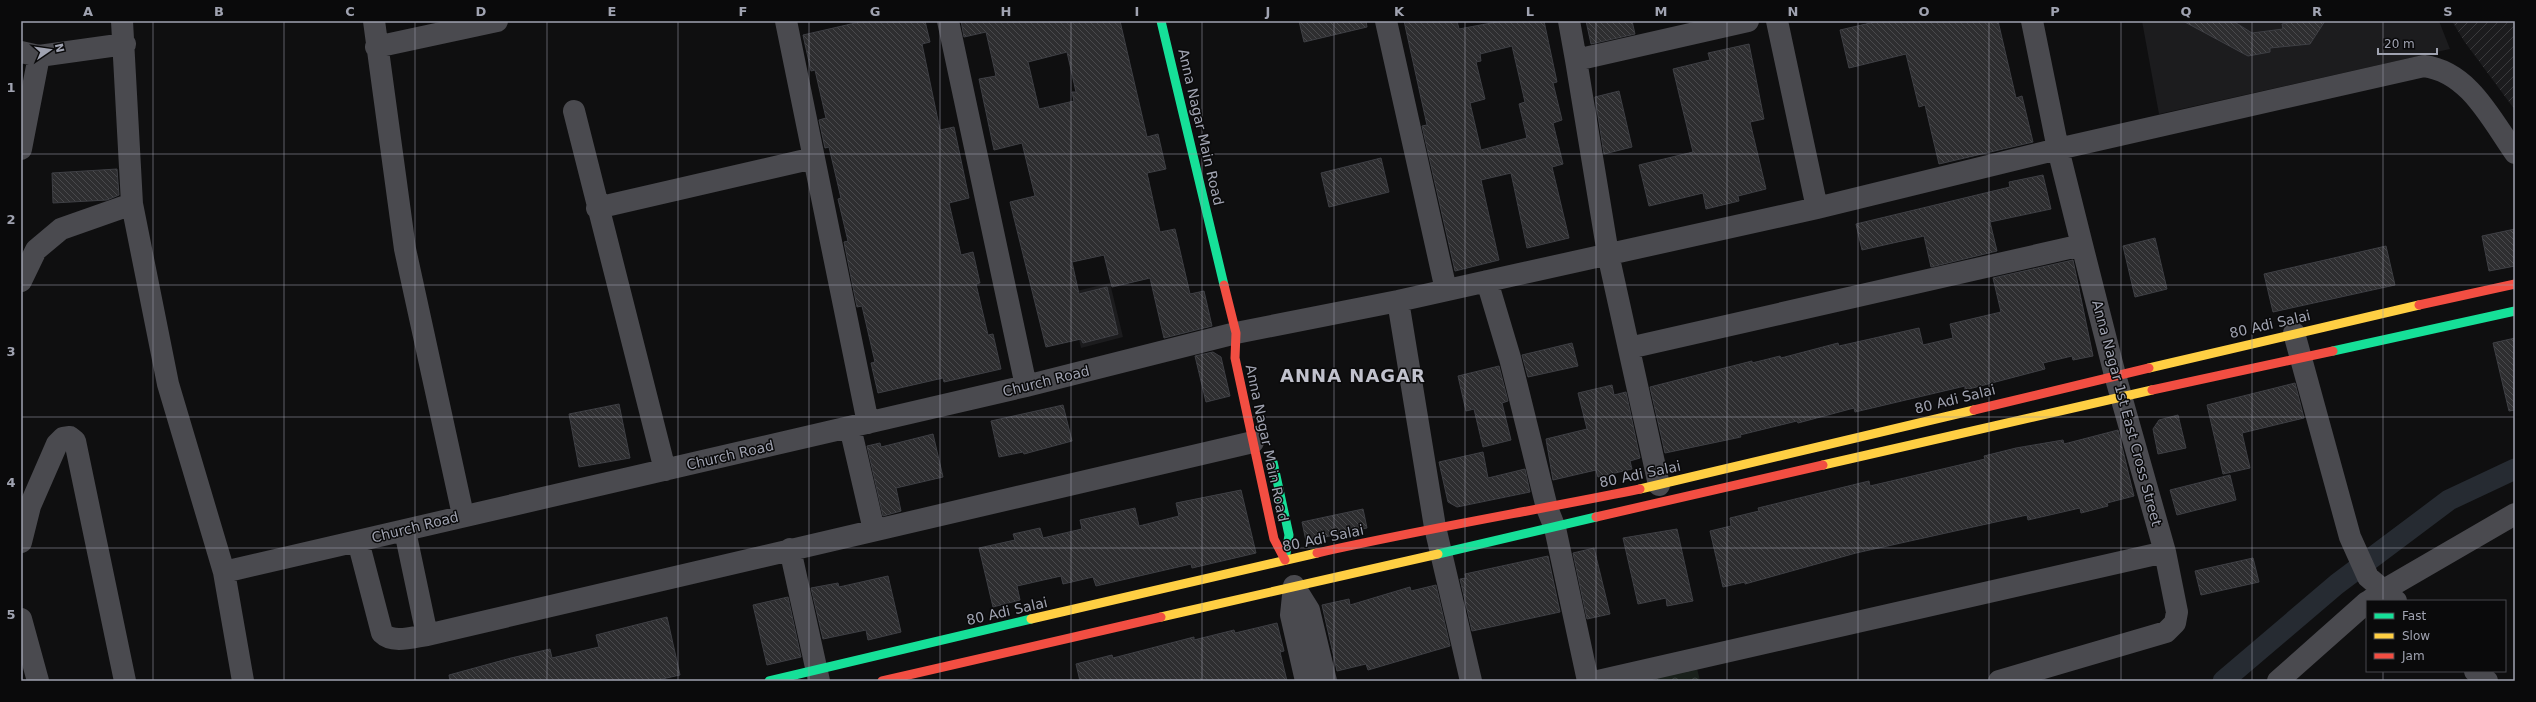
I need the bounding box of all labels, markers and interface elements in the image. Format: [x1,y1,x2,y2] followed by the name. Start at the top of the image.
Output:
[83,4,93,19] text: A
[214,4,224,19] text: B
[345,4,355,19] text: C
[476,4,487,19] text: D
[608,4,616,19] text: E
[739,4,747,19] text: F
[870,4,880,19] text: G
[1001,4,1011,19] text: H
[1135,4,1139,19] text: I
[1265,4,1270,19] text: J
[1394,4,1405,19] text: K
[1526,4,1534,19] text: L
[1655,4,1667,19] text: M
[1788,4,1798,19] text: N
[1918,4,1930,19] text: O
[2050,4,2060,19] text: P
[2180,4,2192,19] text: Q
[2312,4,2322,19] text: R
[2443,4,2453,19] text: S
[30,30,70,70] north arrow
[2378,30,2437,56] scale bar
[2384,37,2415,51] text: 20 m
[52,42,67,54] text: N
[1175,47,1227,207] street label: Anna Nagar Main Road
[6,80,16,95] text: 1
[6,212,16,227] text: 2
[2089,298,2165,528] street label: Anna Nagar 1st East Cross Street
[2228,307,2312,341] street label: 80 Adi Salai
[6,344,16,359] text: 3
[1001,362,1091,400] street label: Church Road
[1243,363,1291,523] street label: Anna Nagar Main Road
[1280,365,1426,386] district label: ANNA NAGAR
[1913,381,1997,417] street label: 80 Adi Salai
[685,437,775,473] street label: Church Road
[1598,458,1682,490] street label: 80 Adi Salai
[6,475,16,490] text: 4
[370,508,460,546] street label: Church Road
[1281,522,1365,554] street label: 80 Adi Salai
[965,594,1049,628] street label: 80 Adi Salai
[2366,600,2506,672] legend
[6,607,16,622] text: 5
[2402,609,2426,623] text: Fast
[2402,629,2430,643] text: Slow
[2401,649,2425,663] text: Jam

